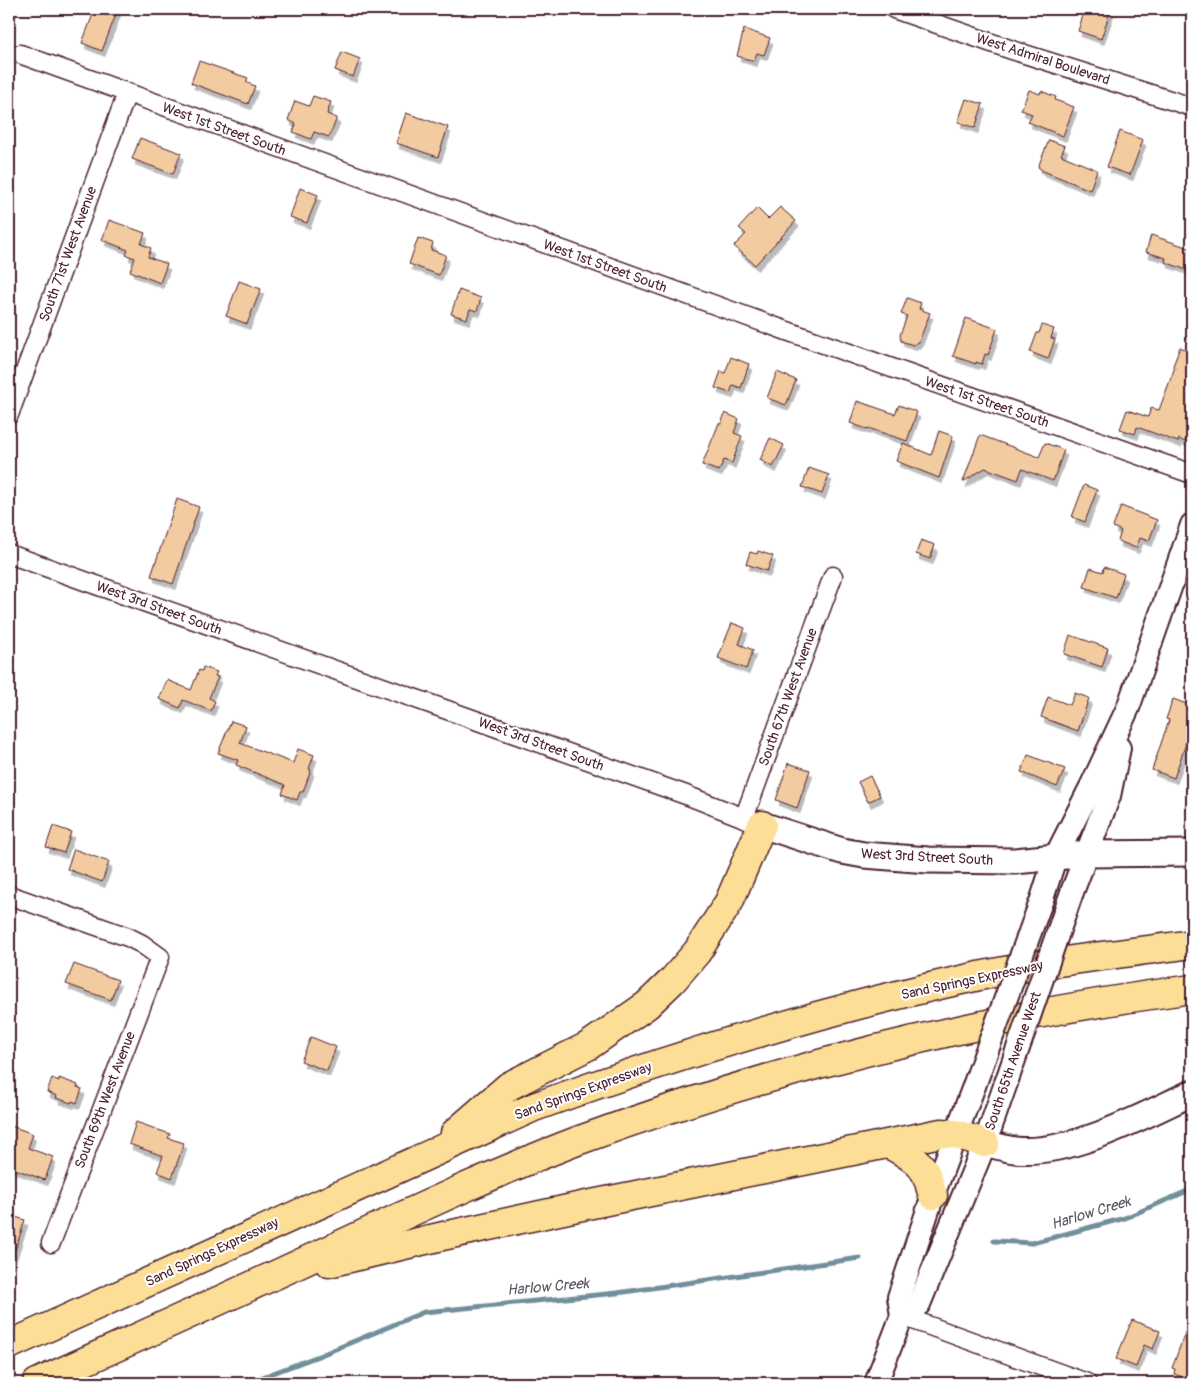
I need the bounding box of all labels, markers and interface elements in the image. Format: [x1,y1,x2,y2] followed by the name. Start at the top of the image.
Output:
[974,29,1112,89] street label: West Admiral Boulevard
[160,99,288,159] street label: West 1st Street South
[36,184,100,324] street label: South 71st West Avenue
[541,236,669,296] street label: West 1st Street South
[923,373,1051,431] street label: West 1st Street South
[94,577,224,639] street label: West 3rd Street South
[755,626,821,768] street label: South 67th West Avenue
[476,713,606,775] street label: West 3rd Street South
[861,845,993,869] street label: West 3rd Street South
[899,957,1045,1003] street label: Sand Springs Expressway
[981,989,1045,1133] street label: South 65th Avenue West
[71,1029,139,1171] street label: South 69th West Avenue
[512,1058,654,1124] street label: Sand Springs Expressway
[1049,1191,1135,1234] water label: Harlow Creek
[143,1214,281,1290] street label: Sand Springs Expressway
[506,1274,591,1300] water label: Harlow Creek

